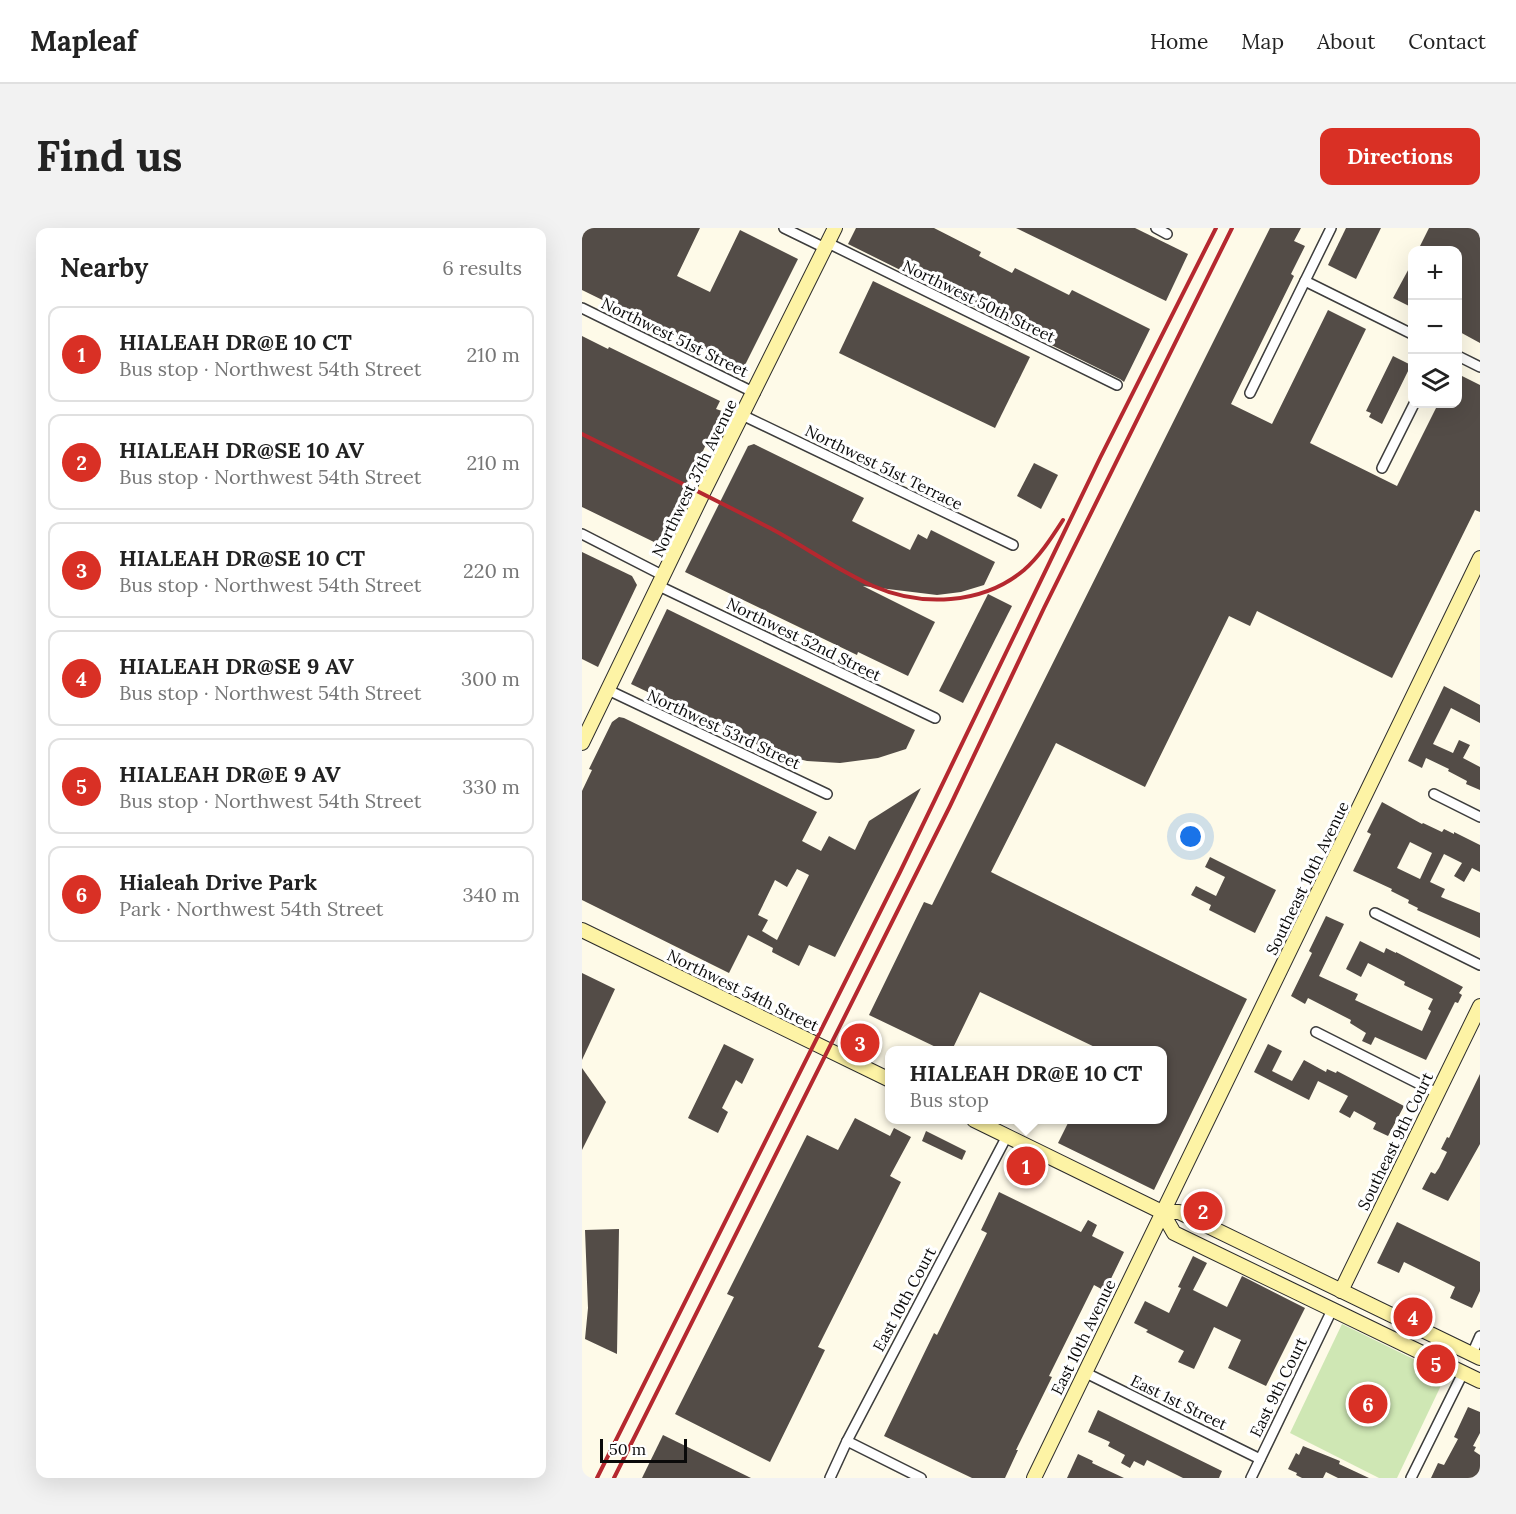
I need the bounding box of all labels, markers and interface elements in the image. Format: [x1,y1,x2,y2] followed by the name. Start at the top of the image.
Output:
[30,23,137,59] text: Mapleaf
[1150,28,1208,55] text: Home
[1241,28,1284,55] text: Map
[1317,28,1375,55] text: About
[1408,28,1486,55] text: Contact
[1320,128,1480,185] button: Directions
[36,129,182,183] text: Find us
[1408,246,1462,408] map controls
[1408,246,1462,300] button: +
[60,251,148,284] text: Nearby
[442,255,522,280] text: 6 results
[899,255,1059,347] street label: Northwest 50th Street
[598,293,752,382] street label: Northwest 51st Street
[1408,300,1462,354] button: −
[119,328,352,356] text: HIALEAH DR@E 10 CT
[77,342,86,367] text: 1
[466,342,520,367] text: 210 m
[1408,354,1462,408] button: layers
[119,356,421,381] text: Bus stop · Northwest 54th Street
[647,395,741,560] street label: Northwest 37th Avenue
[802,420,966,514] street label: Northwest 51st Terrace
[119,436,364,464] text: HIALEAH DR@SE 10 AV
[76,450,87,475] text: 2
[466,450,520,475] text: 210 m
[119,464,421,489] text: Bus stop · Northwest 54th Street
[119,544,365,572] text: HIALEAH DR@SE 10 CT
[76,558,87,583] text: 3
[463,558,520,583] text: 220 m
[119,572,421,597] text: Bus stop · Northwest 54th Street
[723,593,885,685] street label: Northwest 52nd Street
[119,652,354,680] text: HIALEAH DR@SE 9 AV
[76,666,87,691] text: 4
[461,666,520,691] text: 300 m
[119,680,421,705] text: Bus stop · Northwest 54th Street
[644,685,805,774] street label: Northwest 53rd Street
[119,760,341,788] text: HIALEAH DR@E 9 AV
[76,774,87,799] text: 5
[462,774,520,799] text: 330 m
[119,788,421,813] text: Bus stop · Northwest 54th Street
[1261,798,1353,958] street label: Southeast 10th Avenue
[1176,822,1205,851] your location
[119,868,317,896] text: Hialeah Drive Park
[76,882,87,907] text: 6
[462,882,520,907] text: 340 m
[119,896,384,921] text: Park · Northwest 54th Street
[664,945,823,1036] street label: Northwest 54th Street
[840,1020,880,1066] pin: 3
[885,1046,1167,1124] popup
[910,1059,1142,1087] text: HIALEAH DR@E 10 CT
[1353,1068,1437,1213] street label: Southeast 9th Court
[910,1087,989,1112] text: Bus stop
[1006,1144,1046,1188] pin: 1
[1184,1188,1222,1234] pin: 2
[868,1243,940,1355] street label: East 10th Court
[1046,1276,1120,1398] street label: East 10th Avenue
[1394,1294,1432,1340] pin: 4
[1245,1333,1311,1440] street label: East 9th Court
[1416,1342,1456,1386] pin: 5
[1127,1370,1231,1434] street label: East 1st Street
[1348,1382,1388,1426] pin: 6
[600,1436,687,1464] scale bar
[609,1439,646,1459] text: 50 m

